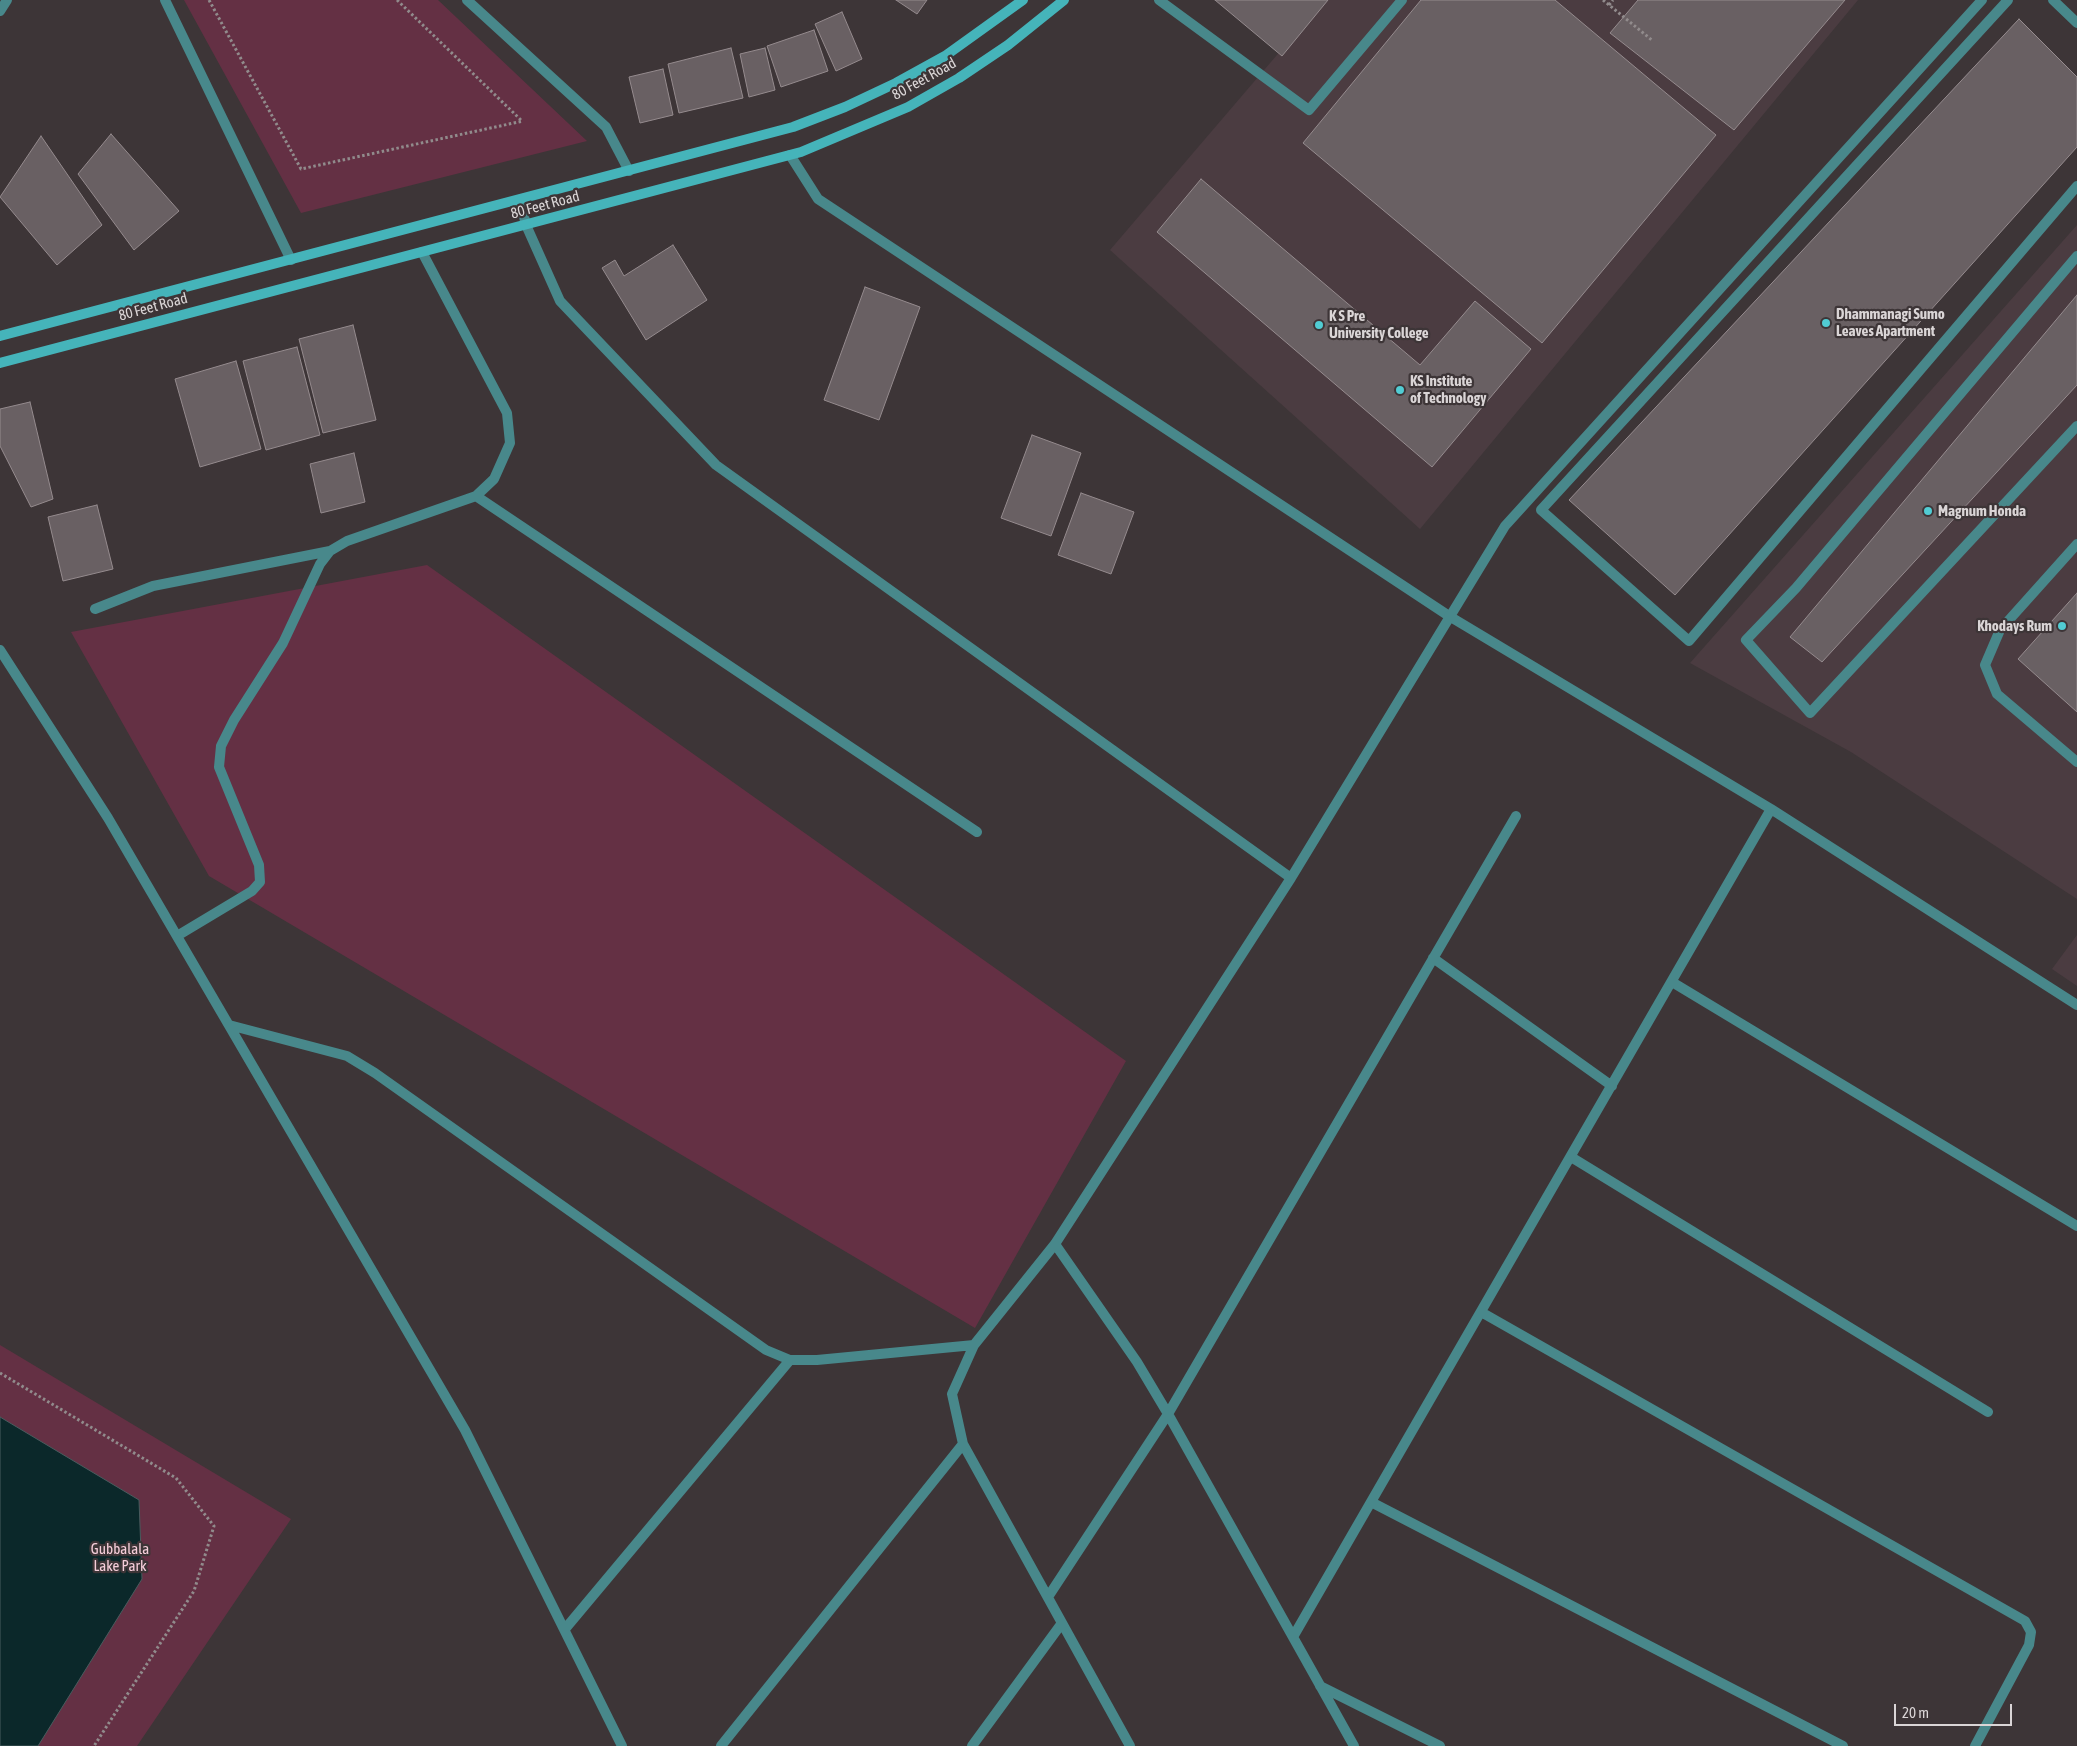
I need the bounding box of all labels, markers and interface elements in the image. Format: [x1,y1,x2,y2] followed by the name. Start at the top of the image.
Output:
[889,54,959,104] street label: 80 Feet Road
[509,187,581,223] street label: 80 Feet Road
[117,289,189,325] street label: 80 Feet Road
[1836,305,1945,340] place label: Dhammanagi Sumo Leaves Apartment
[1329,307,1429,342] place label: K S Pre University College
[1820,317,1832,329] marker: Dhammanagi Sumo Leaves Apartment
[1313,319,1325,331] marker: K S Pre University College
[1410,372,1486,407] place label: KS Institute of Technology
[1394,384,1406,396] marker: KS Institute of Technology
[1938,502,2026,520] place label: Magnum Honda
[1922,505,1934,517] marker: Magnum Honda
[1977,617,2052,635] place label: Khodays Rum
[2056,620,2068,632] marker: Khodays Rum
[91,1540,149,1575] park label: Gubbalala Lake Park
[1897,1694,2014,1726] scale bar
[1902,1704,1929,1721] text: 20 m

